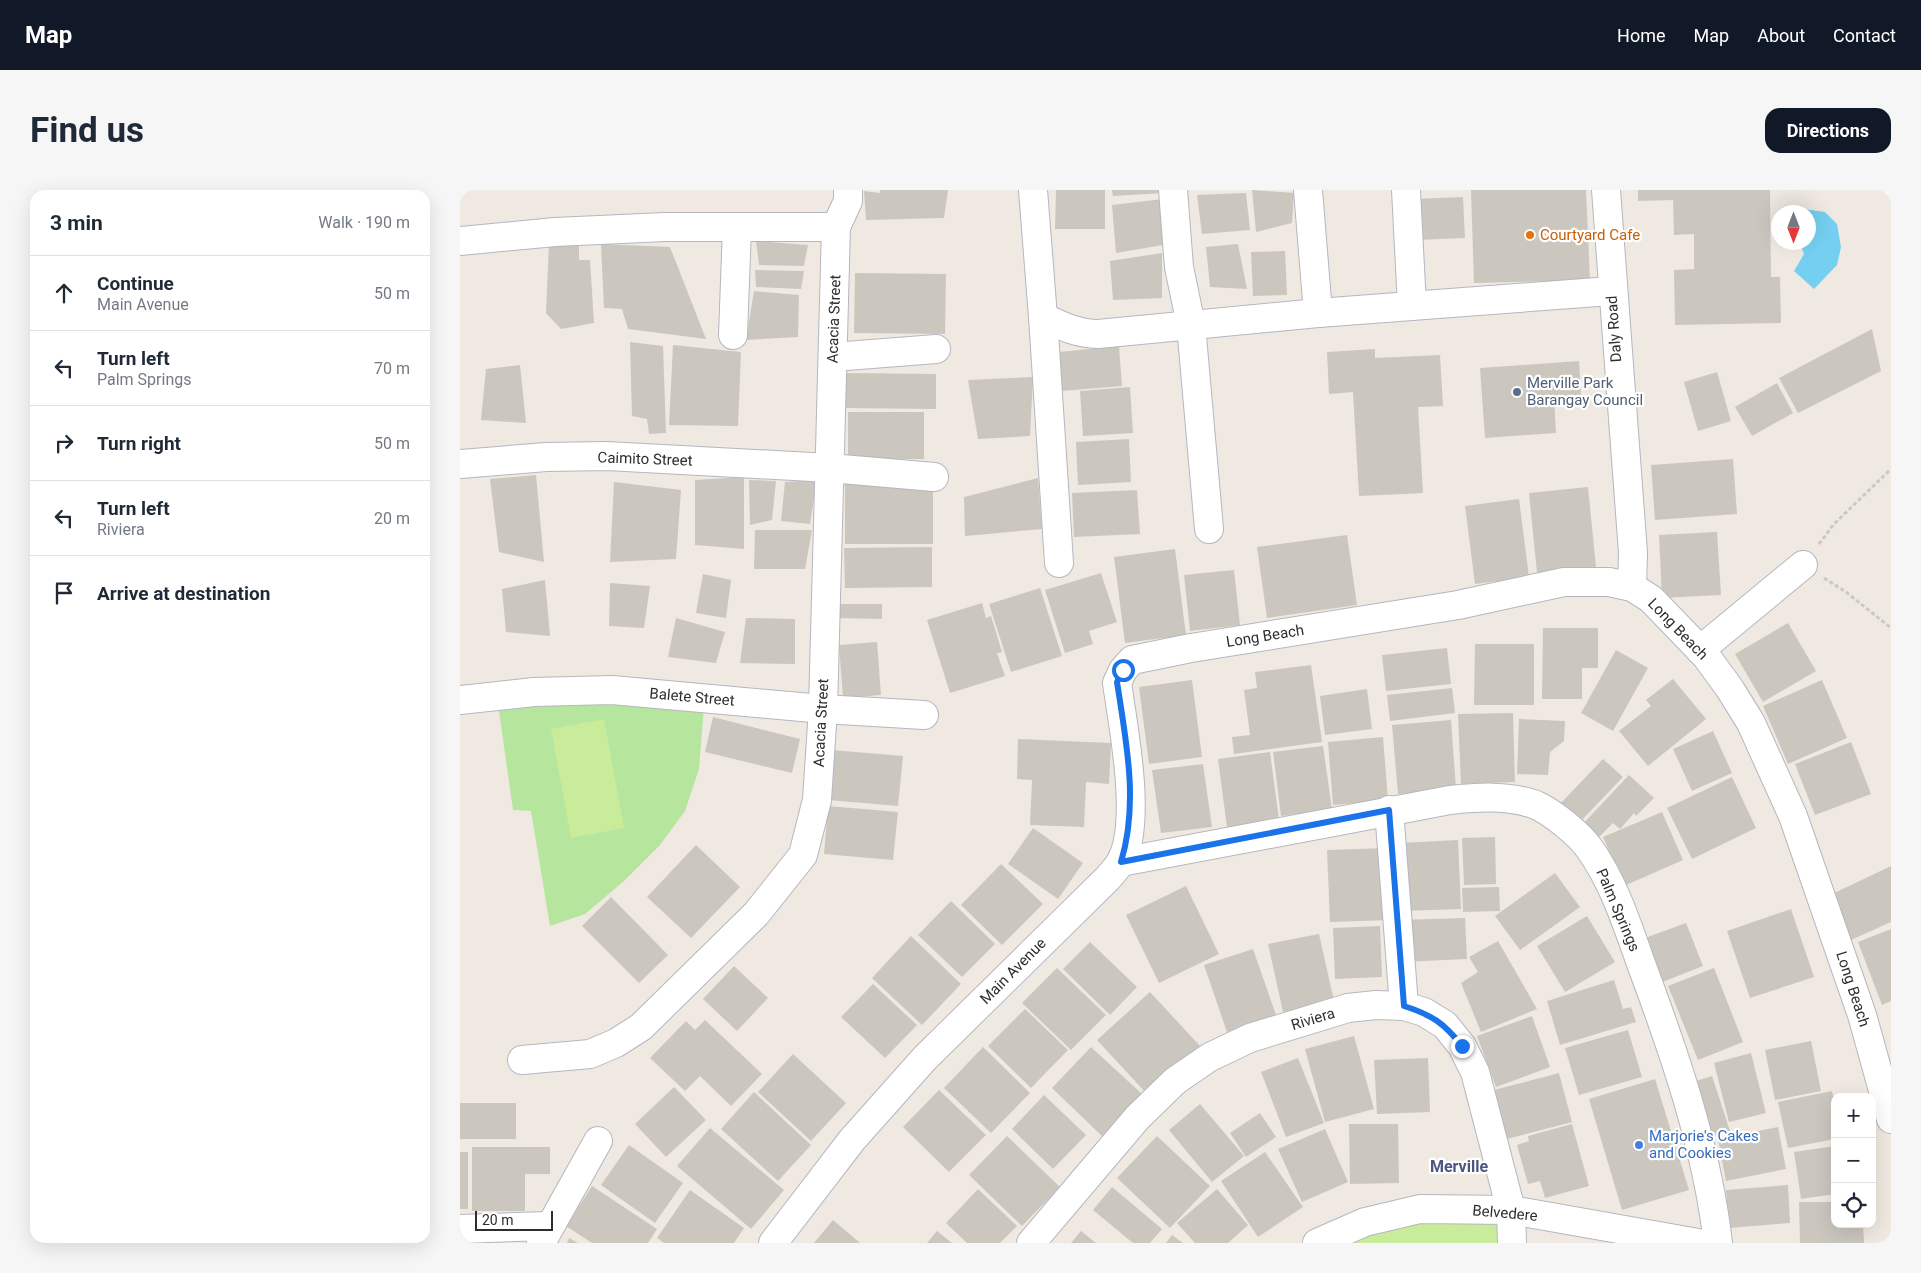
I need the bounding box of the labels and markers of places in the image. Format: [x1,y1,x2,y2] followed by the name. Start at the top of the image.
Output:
[1540,226,1640,244] place label: Courtyard Cafe
[1524,229,1536,241] marker: Courtyard Cafe
[1527,374,1643,409] place label: Merville Park Barangay Council
[1511,386,1523,398] marker: Merville Park Barangay Council
[1649,1127,1759,1162] place label: Marjorie's Cakes and Cookies
[1633,1139,1645,1151] marker: Marjorie's Cakes and Cookies

